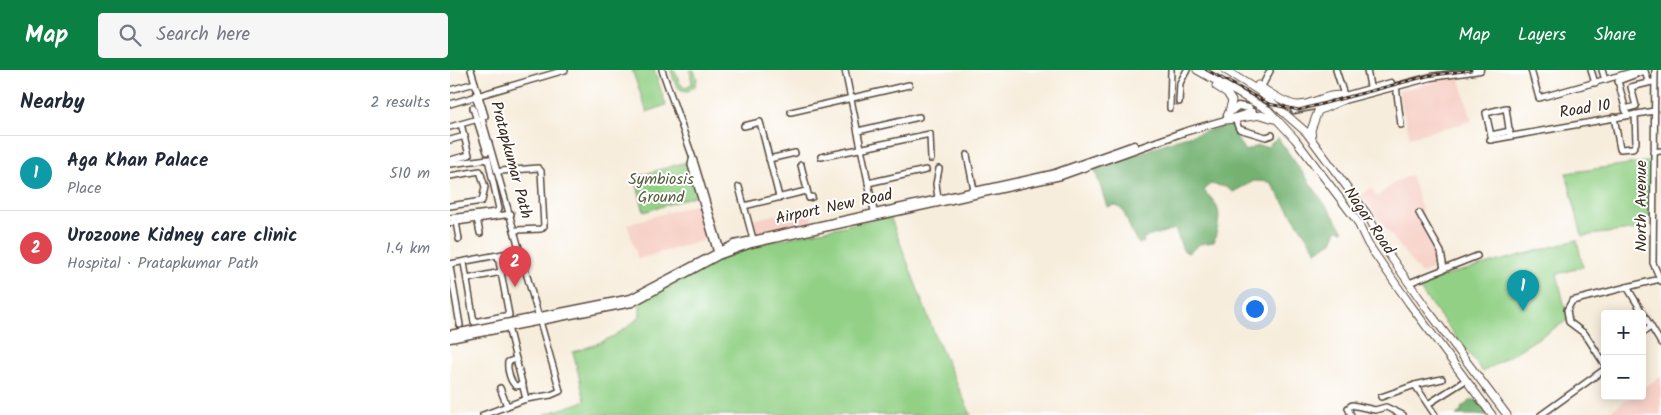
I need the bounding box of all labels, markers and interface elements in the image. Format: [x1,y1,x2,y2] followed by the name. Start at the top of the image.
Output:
[98,13,448,58] search box
[25,16,68,55] text: Map
[156,20,250,50] text: Search here
[116,21,144,49] icon: search
[1459,21,1490,50] text: Map
[1518,21,1566,50] text: Layers
[1594,21,1636,50] text: Share
[20,86,85,119] text: Nearby
[370,90,430,115] text: 2 results
[1558,93,1612,125] street label: Road 10
[483,98,539,222] street label: Pratapkumar Path
[67,146,208,176] text: Aga Khan Palace
[1629,160,1654,252] street label: North Avenue
[34,161,38,186] text: 1
[389,161,430,186] text: 510 m
[628,167,694,210] park label: Symbiosis Ground
[67,176,101,201] text: Place
[773,182,896,232] street label: Airport New Road
[1337,182,1402,261] street label: Nagar Road
[67,221,298,251] text: Urozoone Kidney care clinic
[31,236,41,261] text: 2
[386,236,430,261] text: 1.4 km
[499,246,531,287] pin: 2
[67,251,258,276] text: Hospital · Pratapkumar Path
[1507,270,1539,311] pin: 1
[1242,296,1268,322] your location
[1601,310,1646,400] map controls
[1601,310,1646,355] button: +
[1601,355,1646,400] button: −

